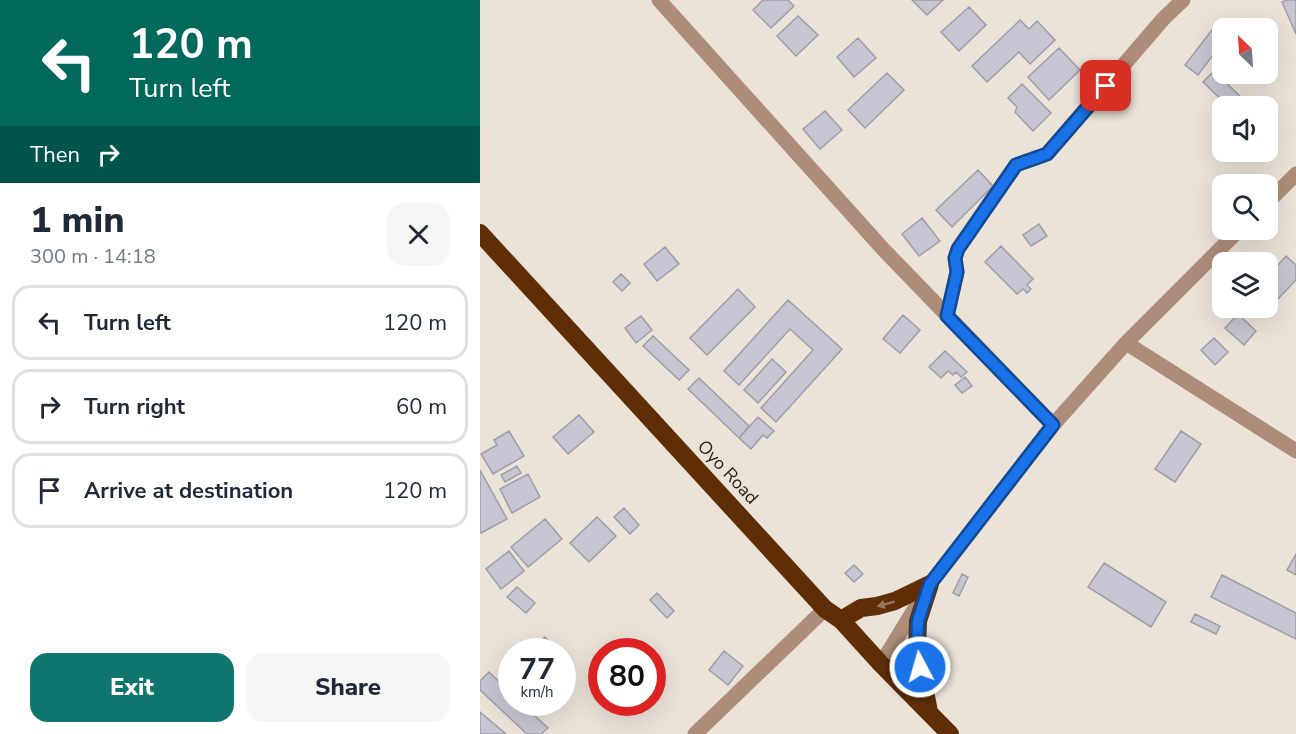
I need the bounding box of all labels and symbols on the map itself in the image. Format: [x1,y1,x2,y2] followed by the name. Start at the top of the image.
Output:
[1212,18,1278,84] north arrow
[1080,60,1131,111] pin
[692,435,764,509] street label: Oyo Road
[876,599,895,609] one-way arrow
[888,635,952,699] position arrow
[588,638,666,716] speed limit sign: 80

